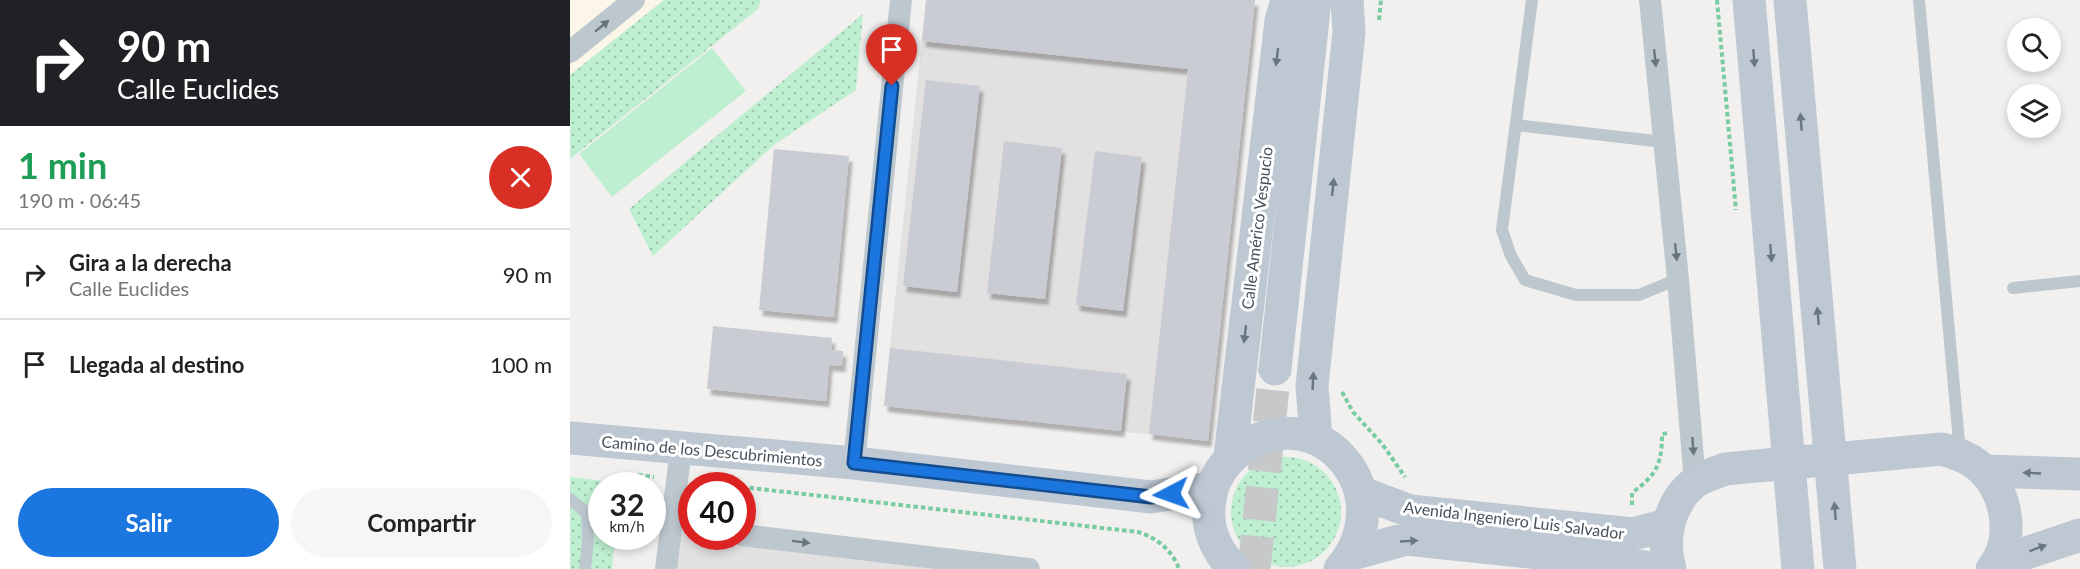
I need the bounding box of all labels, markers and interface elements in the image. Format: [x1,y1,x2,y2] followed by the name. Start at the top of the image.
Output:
[2007,18,2061,138] map controls
[2007,18,2061,72] button: search
[594,20,609,33] one-way arrow
[117,21,211,71] text: 90 m
[18,24,96,102] icon: right
[866,24,917,86] pin
[875,33,908,66] icon: arrive
[1272,48,1282,67] one-way arrow
[1651,49,1660,68] one-way arrow
[1749,49,1759,68] one-way arrow
[117,72,279,105] text: Calle Euclides
[2007,84,2061,138] button: layers
[1796,113,1806,132] one-way arrow
[18,143,107,187] text: 1 min
[1237,145,1276,310] street label: Calle Américo Vespucio
[489,146,552,209] button: close
[1328,177,1338,196] one-way arrow
[18,188,141,212] text: 190 m · 06:45
[1671,243,1680,262] one-way arrow
[1766,243,1776,262] one-way arrow
[69,249,232,276] text: Gira a la derecha
[18,258,51,291] icon: right
[503,261,552,288] text: 90 m
[69,276,189,300] text: Calle Euclides
[1813,307,1823,326] one-way arrow
[1240,325,1249,344] one-way arrow
[18,348,51,381] icon: arrive
[69,351,245,378] text: Llegada al destino
[490,351,552,378] text: 100 m
[1308,371,1317,390] one-way arrow
[601,431,823,470] street label: Camino de los Descubrimientos
[1688,437,1698,456] one-way arrow
[1139,462,1203,526] position arrow
[2022,469,2041,478] one-way arrow
[678,472,756,550] speed limit sign: 40
[610,486,644,522] text: 32
[18,488,279,557] button: Salir
[291,488,552,557] button: Compartir
[1403,497,1626,542] street label: Avenida Ingeniero Luis Salvador
[1830,501,1840,520] one-way arrow
[609,517,645,535] text: km/h
[1399,536,1418,545] one-way arrow
[791,537,810,547] one-way arrow
[2029,543,2047,553] one-way arrow

